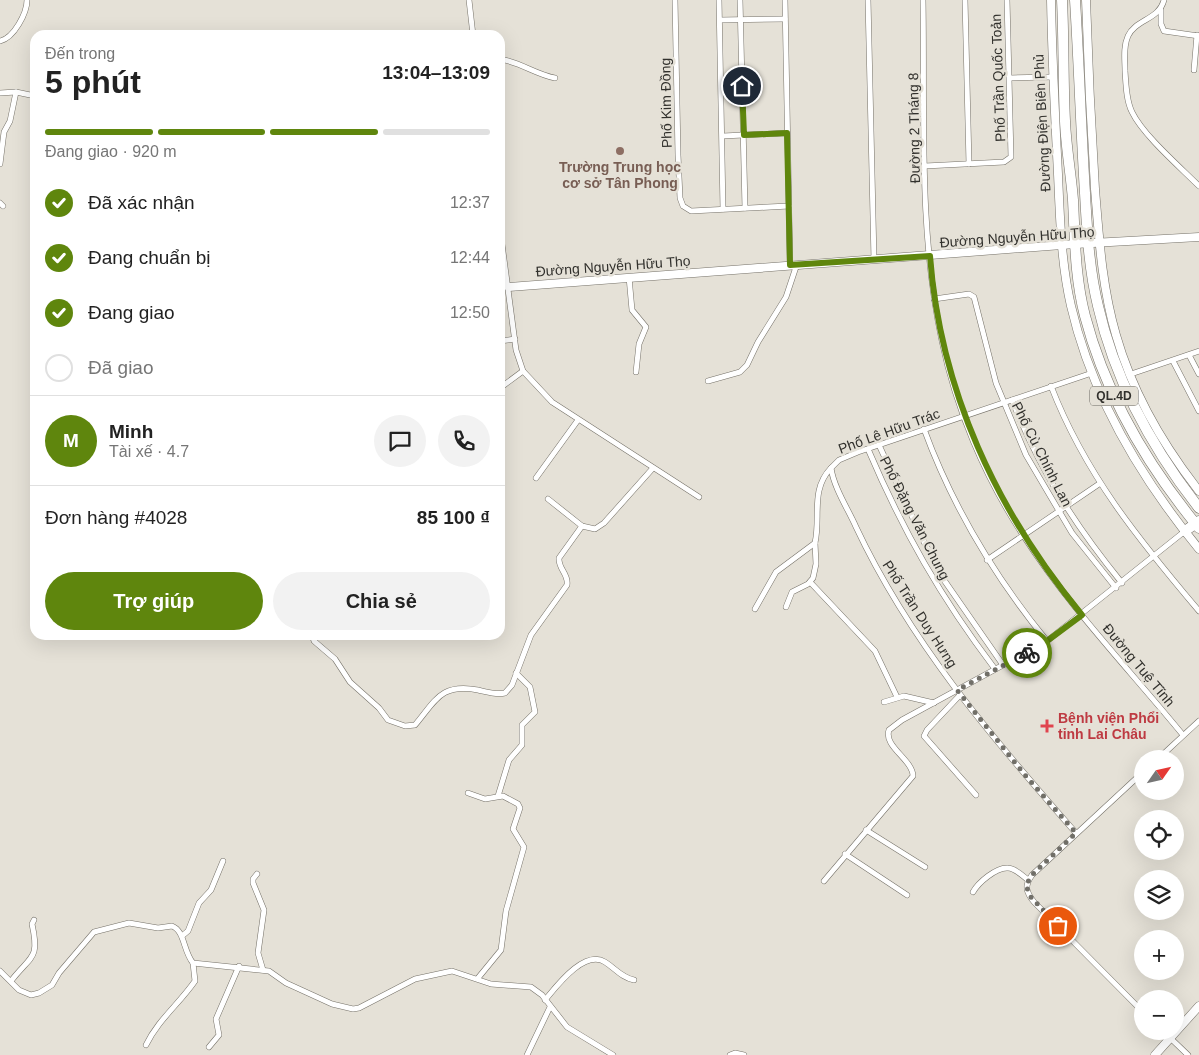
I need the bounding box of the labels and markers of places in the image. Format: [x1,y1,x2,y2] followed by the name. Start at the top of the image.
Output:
[721,65,763,107] pin
[614,145,626,157] marker: Trường Trung học cơ sở Tân Phong
[559,159,681,191] place label: Trường Trung học cơ sở Tân Phong
[1058,710,1159,742] place label: Bệnh viện Phổi tỉnh Lai Châu
[1040,719,1054,733] marker: Bệnh viện Phổi tỉnh Lai Châu
[1037,905,1079,947] pin

